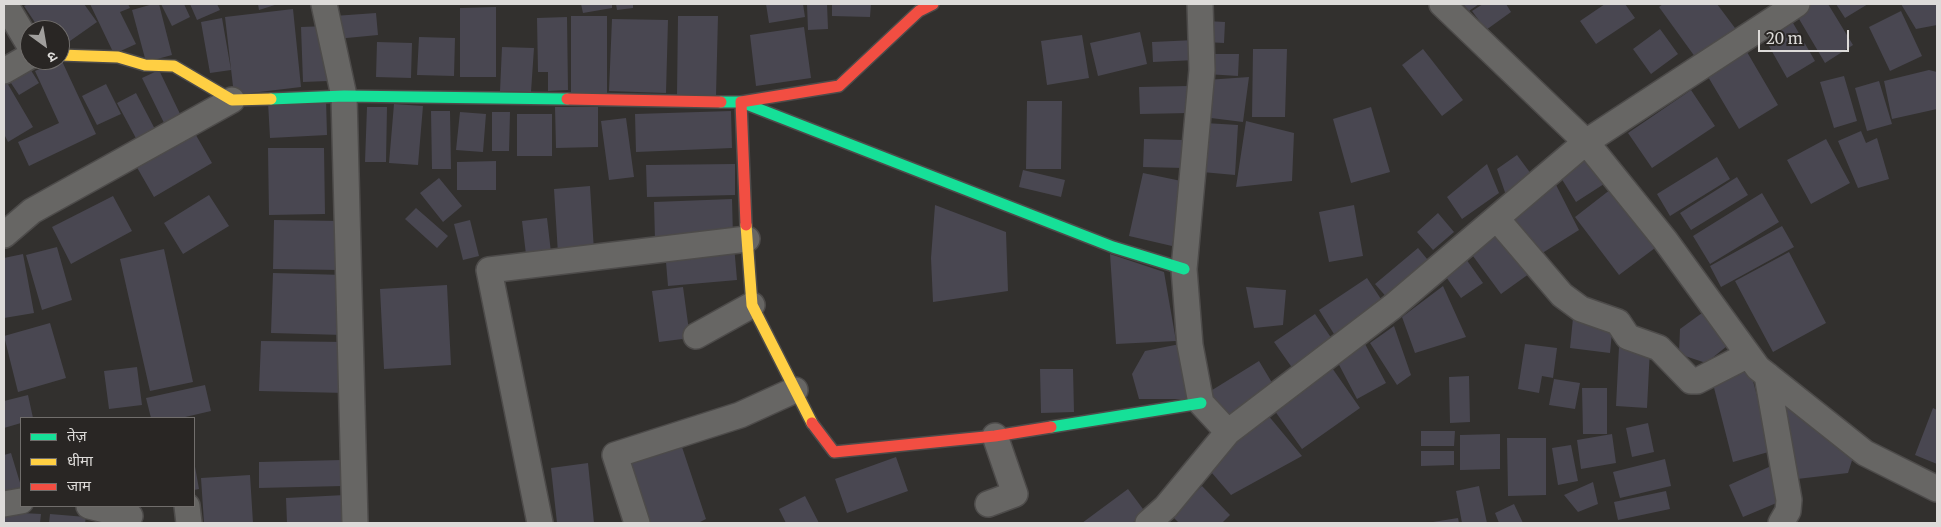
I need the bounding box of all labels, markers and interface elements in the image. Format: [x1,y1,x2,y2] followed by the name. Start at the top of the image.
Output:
[20,20,70,70] north arrow
[1761,20,1852,52] scale bar
[1766,29,1803,48] text: 20 m
[44,47,61,67] text: उ
[20,417,195,507] legend
[67,426,87,445] text: तेज़
[67,451,93,470] text: धीमा
[67,476,91,495] text: जाम

